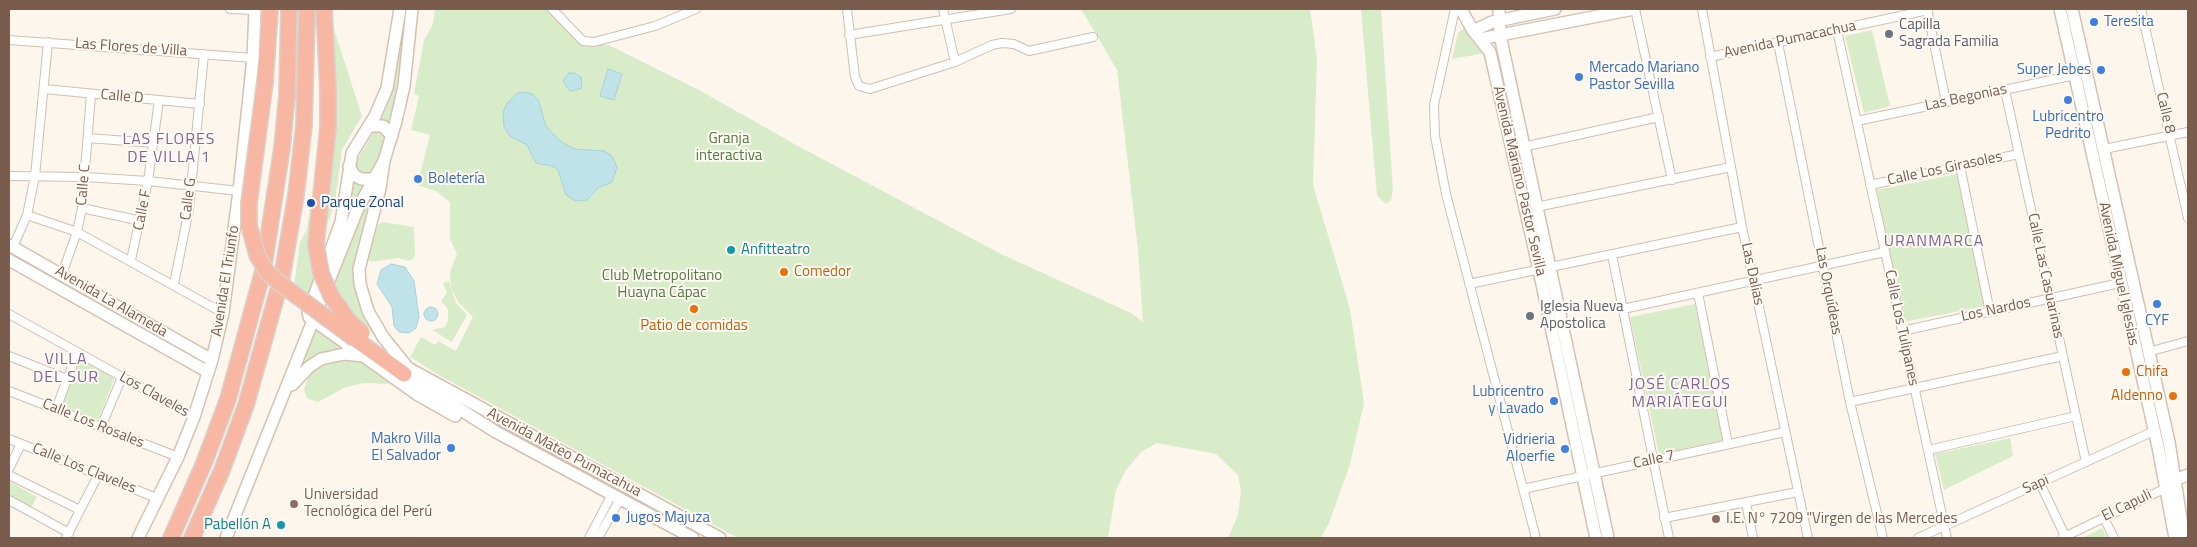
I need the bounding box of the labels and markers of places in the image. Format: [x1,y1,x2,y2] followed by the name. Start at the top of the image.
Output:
[2104,13,2154,31] place label: Teresita
[1899,16,1999,51] place label: Capilla Sagrada Familia
[2088,16,2100,28] marker: Teresita
[1883,28,1895,40] marker: Capilla Sagrada Familia
[1589,59,1699,94] place label: Mercado Mariano Pastor Sevilla
[2017,61,2091,79] place label: Super Jebes
[2095,64,2107,76] marker: Super Jebes
[1573,71,1585,83] marker: Mercado Mariano Pastor Sevilla
[2062,94,2074,106] marker: Lubricentro Pedrito
[2032,108,2104,143] place label: Lubricentro Pedrito
[428,170,485,188] place label: Boletería
[412,173,424,185] marker: Boletería
[321,194,404,212] place label: Parque Zonal
[305,197,317,209] marker: Parque Zonal
[741,241,810,259] place label: Anfitteatro
[725,244,737,256] marker: Anfitteatro
[794,263,851,281] place label: Comedor
[778,266,790,278] marker: Comedor
[1540,298,1624,333] place label: Iglesia Nueva Apostolica
[2151,298,2163,310] marker: CYF
[688,303,700,315] marker: Patio de comidas
[1524,310,1536,322] marker: Iglesia Nueva Apostolica
[2145,312,2169,330] place label: CYF
[640,317,748,335] place label: Patio de comidas
[2136,363,2168,381] place label: Chifa
[2120,366,2132,378] marker: Chifa
[1472,383,1544,418] place label: Lubricentro y Lavado
[2111,387,2163,405] place label: Aldenno
[2167,390,2179,402] marker: Aldenno
[1548,395,1560,407] marker: Lubricentro y Lavado
[371,430,441,465] place label: Makro Villa El Salvador
[1503,431,1555,466] place label: Vidrieria Aloerfie
[445,442,457,454] marker: Makro Villa El Salvador
[1559,443,1571,455] marker: Vidrieria Aloerfie
[304,486,432,521] place label: Universidad Tecnológica del Perú
[288,498,300,510] marker: Universidad Tecnológica del Perú
[626,509,710,527] place label: Jugos Majuza
[1726,510,1958,528] place label: I.E. N° 7209 "Virgen de las Mercedes
[610,512,622,524] marker: Jugos Majuza
[1710,513,1722,525] marker: I.E. N° 7209 "Virgen de las Mercedes
[204,516,271,534] place label: Pabellón A
[275,519,287,531] marker: Pabellón A

